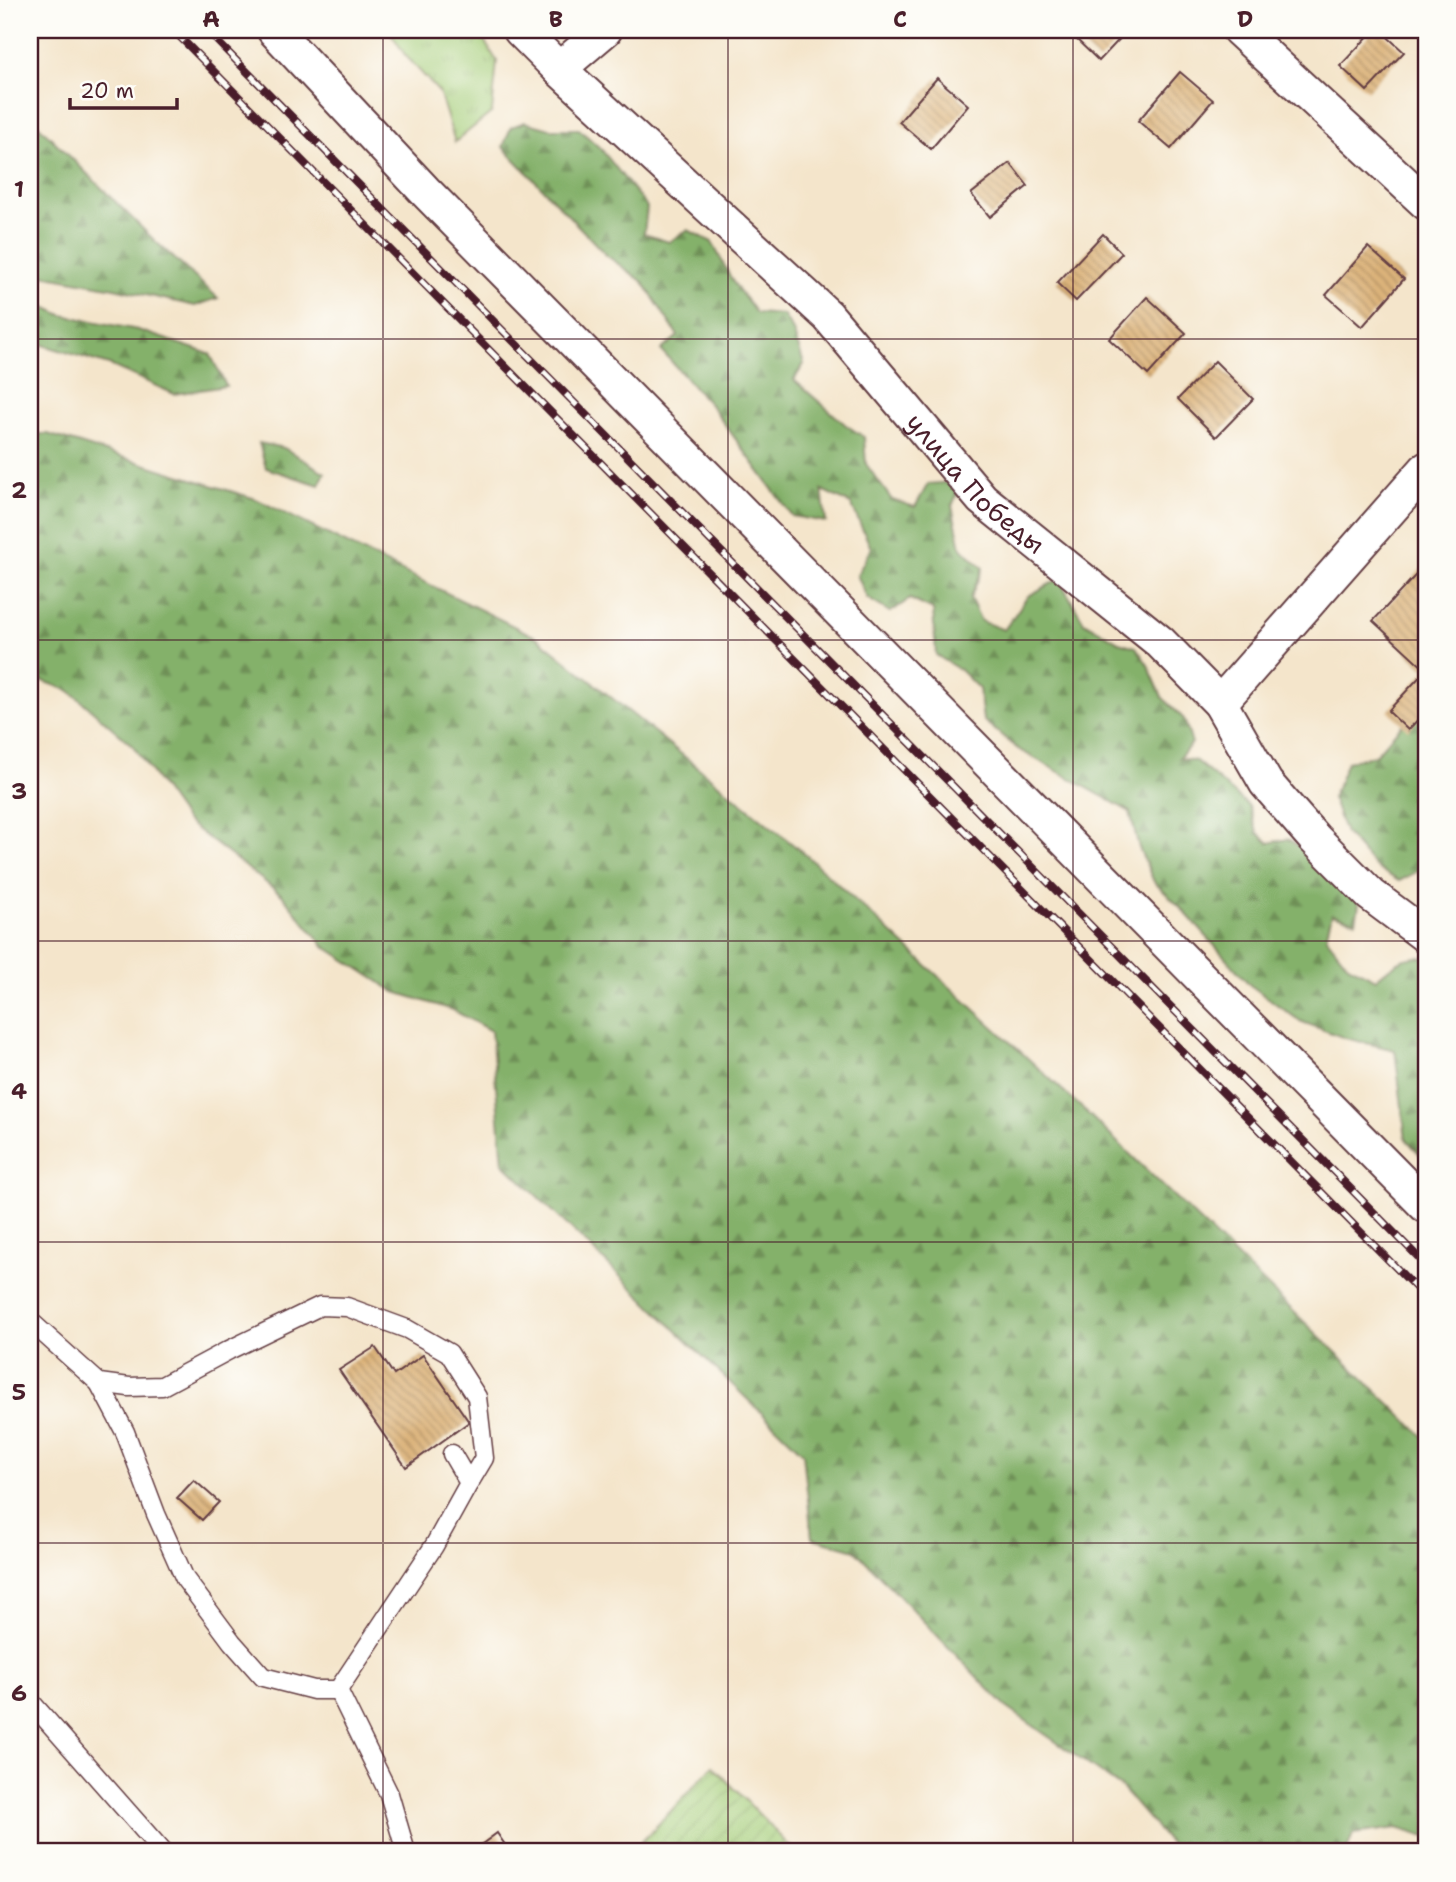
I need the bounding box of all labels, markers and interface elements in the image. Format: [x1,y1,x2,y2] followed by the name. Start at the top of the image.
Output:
[202,4,220,34] text: A
[549,4,563,34] text: B
[893,4,907,34] text: C
[1237,4,1253,34] text: D
[70,66,177,110] scale bar
[80,77,134,105] text: 20 m
[14,174,24,204] text: 1
[899,405,1053,561] street label: улица Победы
[11,475,27,505] text: 2
[11,776,27,806] text: 3
[11,1076,27,1106] text: 4
[12,1377,26,1407] text: 5
[11,1678,27,1708] text: 6

